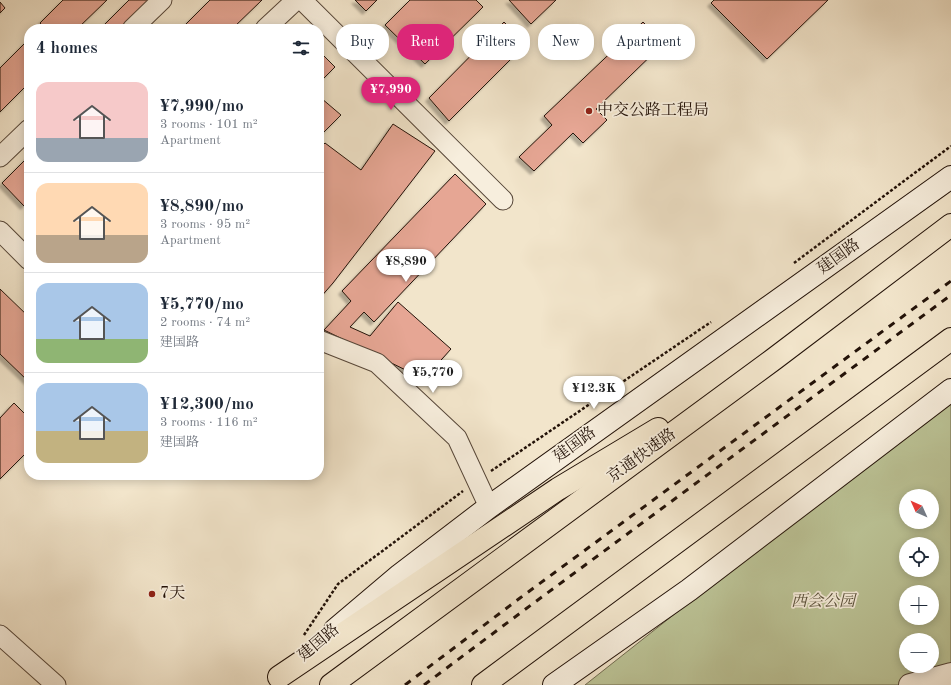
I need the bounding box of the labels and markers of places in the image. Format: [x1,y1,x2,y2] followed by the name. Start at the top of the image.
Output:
[358,77,424,111] pin: ¥7,990
[597,101,709,119] place label: 中交公路工程局
[584,106,594,116] marker: 中交公路工程局
[373,249,439,283] pin: ¥8,890
[400,360,466,394] pin: ¥5,770
[561,376,627,410] pin: ¥12.3K
[160,585,185,602] place label: 7天
[147,589,157,599] marker: 7天

